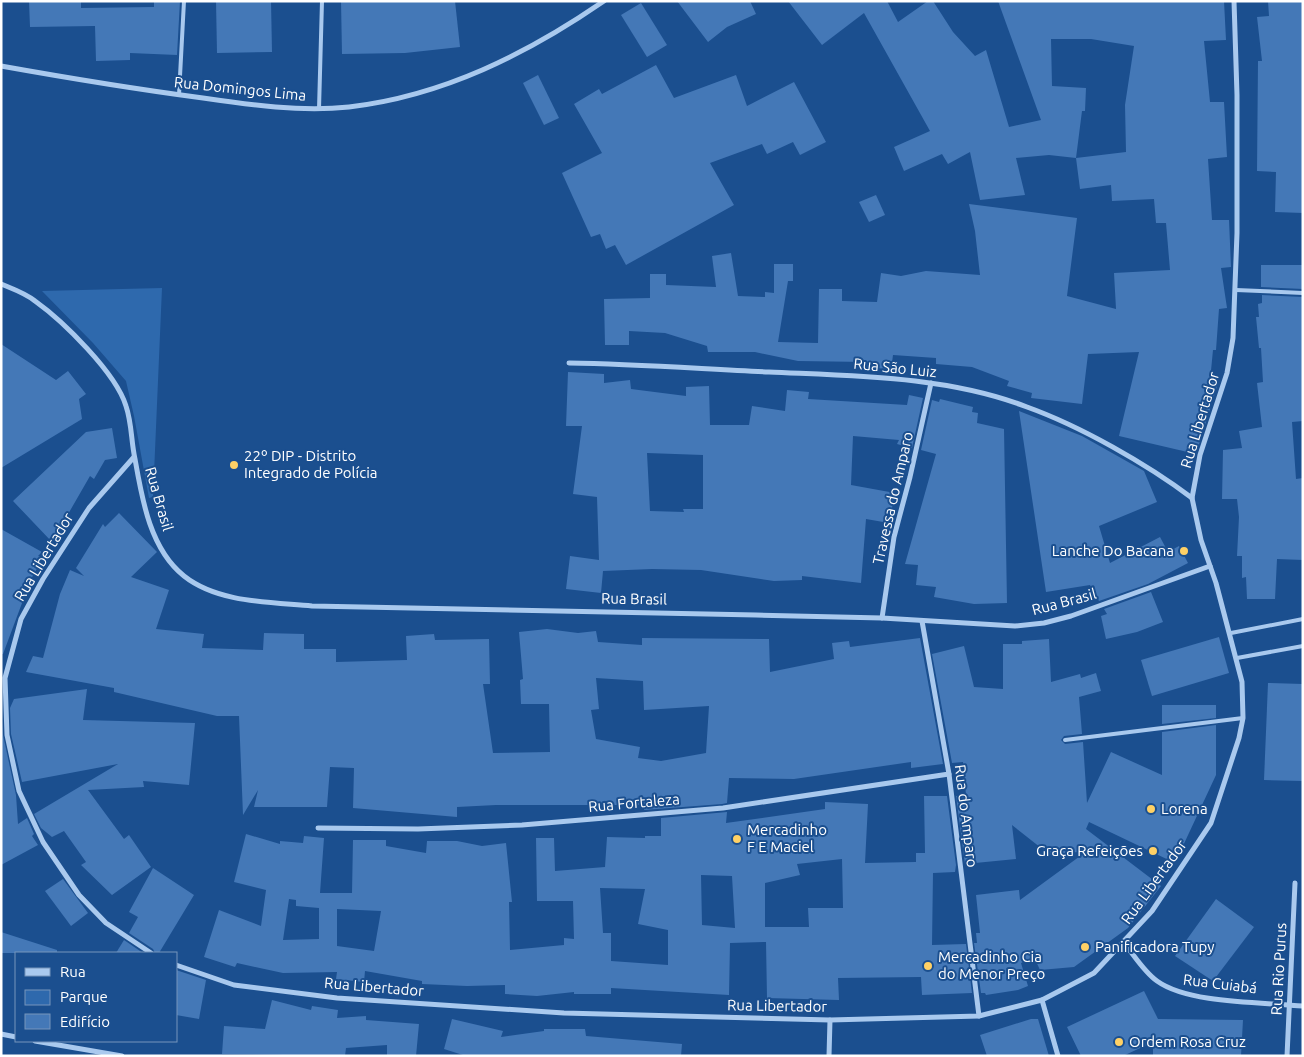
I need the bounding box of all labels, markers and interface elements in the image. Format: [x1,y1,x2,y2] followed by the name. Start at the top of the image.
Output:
[173,73,307,104] street label: Rua Domingos Lima
[853,355,938,380] street label: Rua São Luiz
[1177,369,1222,470] street label: Rua Libertador
[869,430,916,566] street label: Travessa do Amparo
[244,447,378,481] place label: 22º DIP - Distrito Integrado de Polícia
[228,459,240,471] marker: 22º DIP - Distrito Integrado de Polícia
[142,465,177,533] street label: Rua Brasil
[11,509,77,604] street label: Rua Libertador
[1052,542,1174,559] place label: Lanche Do Bacana
[1178,545,1190,557] marker: Lanche Do Bacana
[1030,585,1098,618] street label: Rua Brasil
[601,589,667,608] street label: Rua Brasil
[952,763,981,868] street label: Rua do Amparo
[588,790,680,815] street label: Rua Fortaleza
[1161,800,1208,817] place label: Lorena
[1145,803,1157,815] marker: Lorena
[747,821,827,855] place label: Mercadinho F E Maciel
[731,833,743,845] marker: Mercadinho F E Maciel
[1117,836,1190,927] street label: Rua Libertador
[1036,842,1143,859] place label: Graça Refeições
[1147,845,1159,857] marker: Graça Refeições
[1268,922,1289,1016] street label: Rua Rio Purus
[1095,938,1215,955] place label: Panificadora Tupy
[1079,941,1091,953] marker: Panificadora Tupy
[938,948,1045,982] place label: Mercadinho Cia do Menor Preço
[15,952,178,1042] legend
[922,960,934,972] marker: Mercadinho Cia do Menor Preço
[60,963,86,980] text: Rua
[1182,971,1258,996] street label: Rua Cuiabá
[324,974,425,999] street label: Rua Libertador
[60,988,108,1005] text: Parque
[727,996,827,1015] street label: Rua Libertador
[60,1013,110,1030] text: Edifício
[1129,1033,1246,1050] place label: Ordem Rosa Cruz
[1113,1036,1125,1048] marker: Ordem Rosa Cruz

